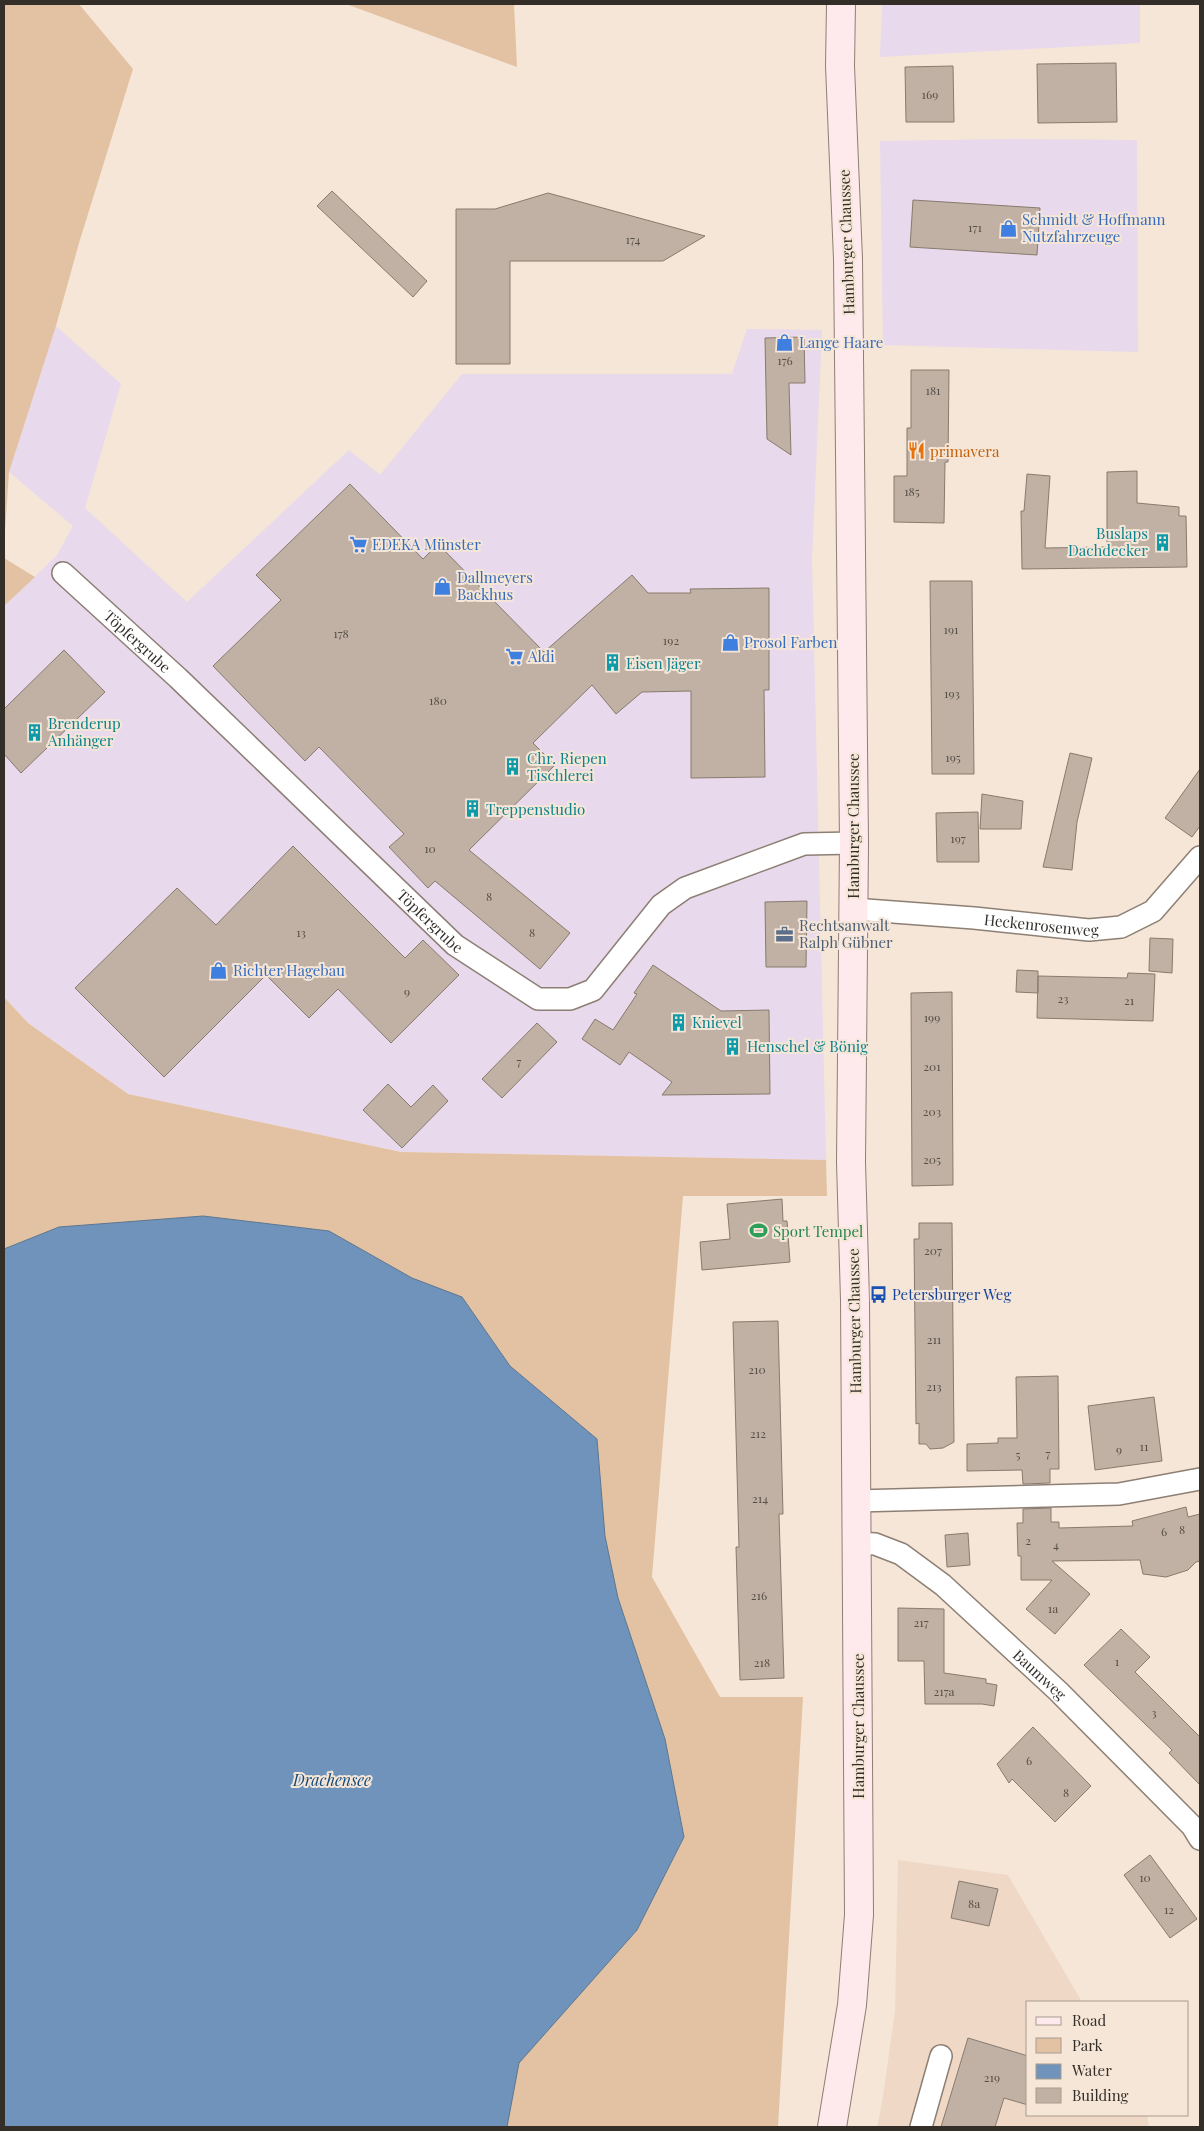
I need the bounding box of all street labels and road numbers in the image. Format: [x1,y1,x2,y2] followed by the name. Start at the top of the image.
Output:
[833,169,859,315] street label: Hamburger Chaussee
[100,605,175,677] street label: Töpfergrube
[843,753,863,899] street label: Hamburger Chaussee
[393,885,467,958] street label: Töpfergrube
[983,909,1100,940] street label: Heckenrosenweg
[843,1248,865,1394] street label: Hamburger Chaussee
[1009,1645,1071,1704] street label: Baumweg
[848,1653,868,1799] street label: Hamburger Chaussee

